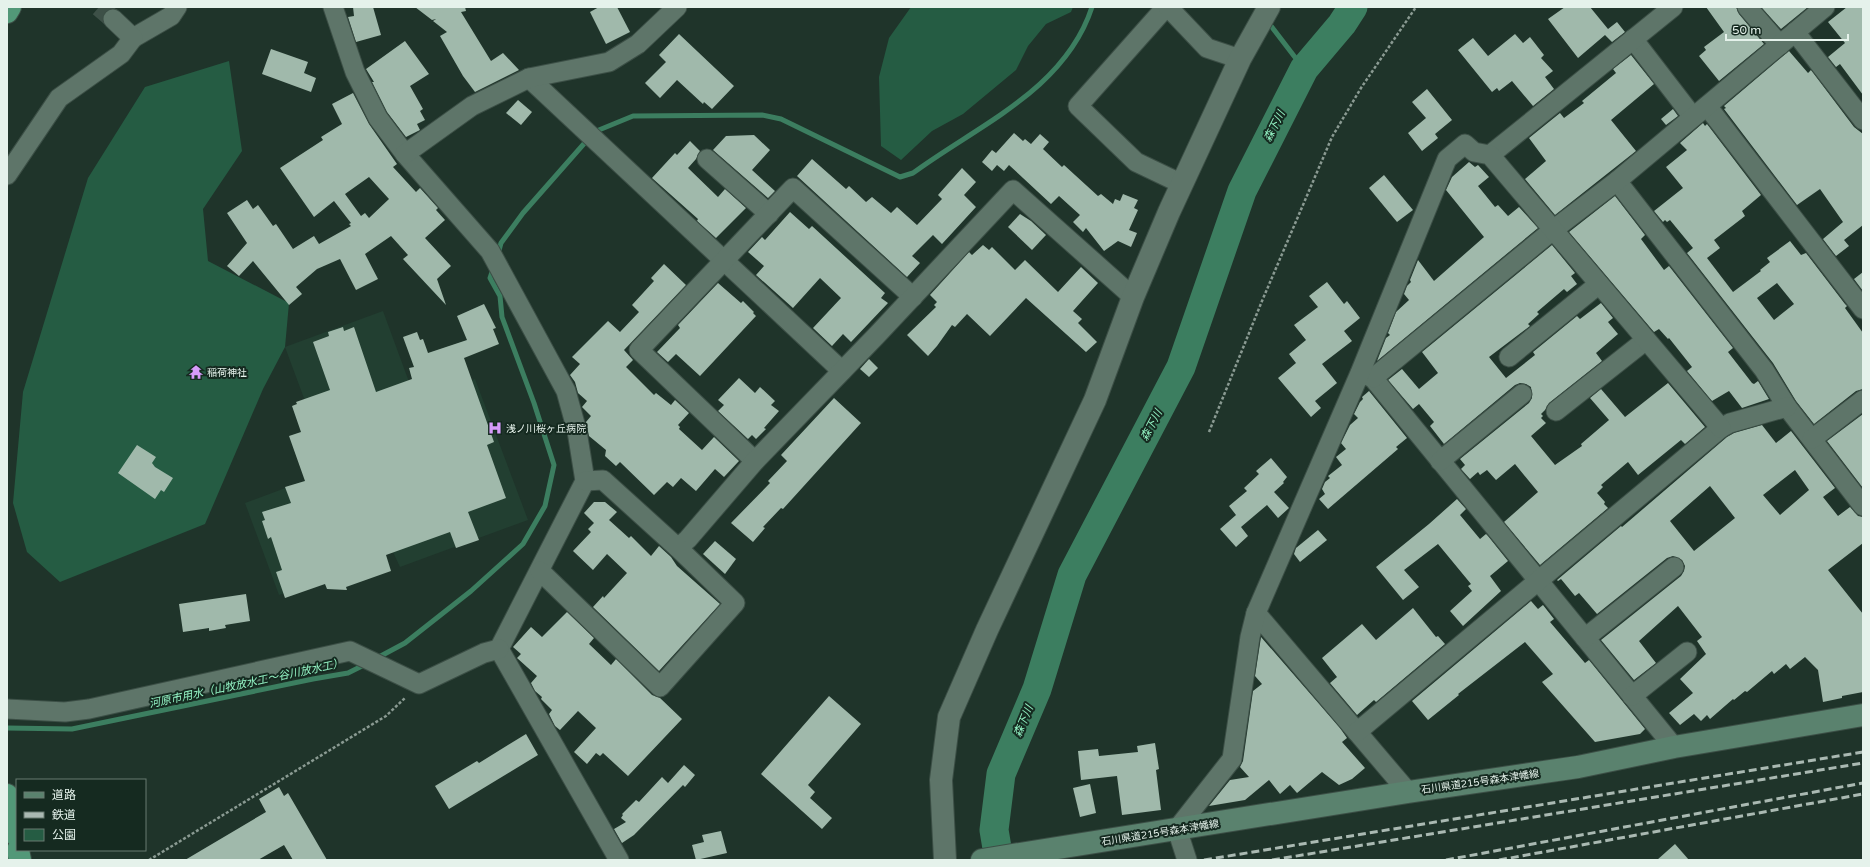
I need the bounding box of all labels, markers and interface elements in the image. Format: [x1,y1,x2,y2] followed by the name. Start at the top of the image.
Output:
[1726,16,1848,42] scale bar
[1732,23,1761,37] text: 50 m
[1261,108,1288,144] water label: 森下川
[188,364,204,380] temple icon: 稲荷神社
[207,367,247,379] place label: 稲荷神社
[1138,407,1165,443] water label: 森下川
[487,420,503,436] hospital icon: 浅ノ川桜ヶ丘病院
[506,423,586,435] place label: 浅ノ川桜ヶ丘病院
[148,657,344,710] water label: 河原市用水（山牧放水工～谷川放水工）
[1011,703,1036,739] water label: 森下川
[1420,768,1540,796] street label: 石川県道215号森本津幡線
[16,779,146,851] legend
[52,788,76,802] text: 道路
[52,808,76,822] text: 鉄道
[1101,818,1220,848] street label: 石川県道215号森本津幡線
[52,828,76,842] text: 公園

